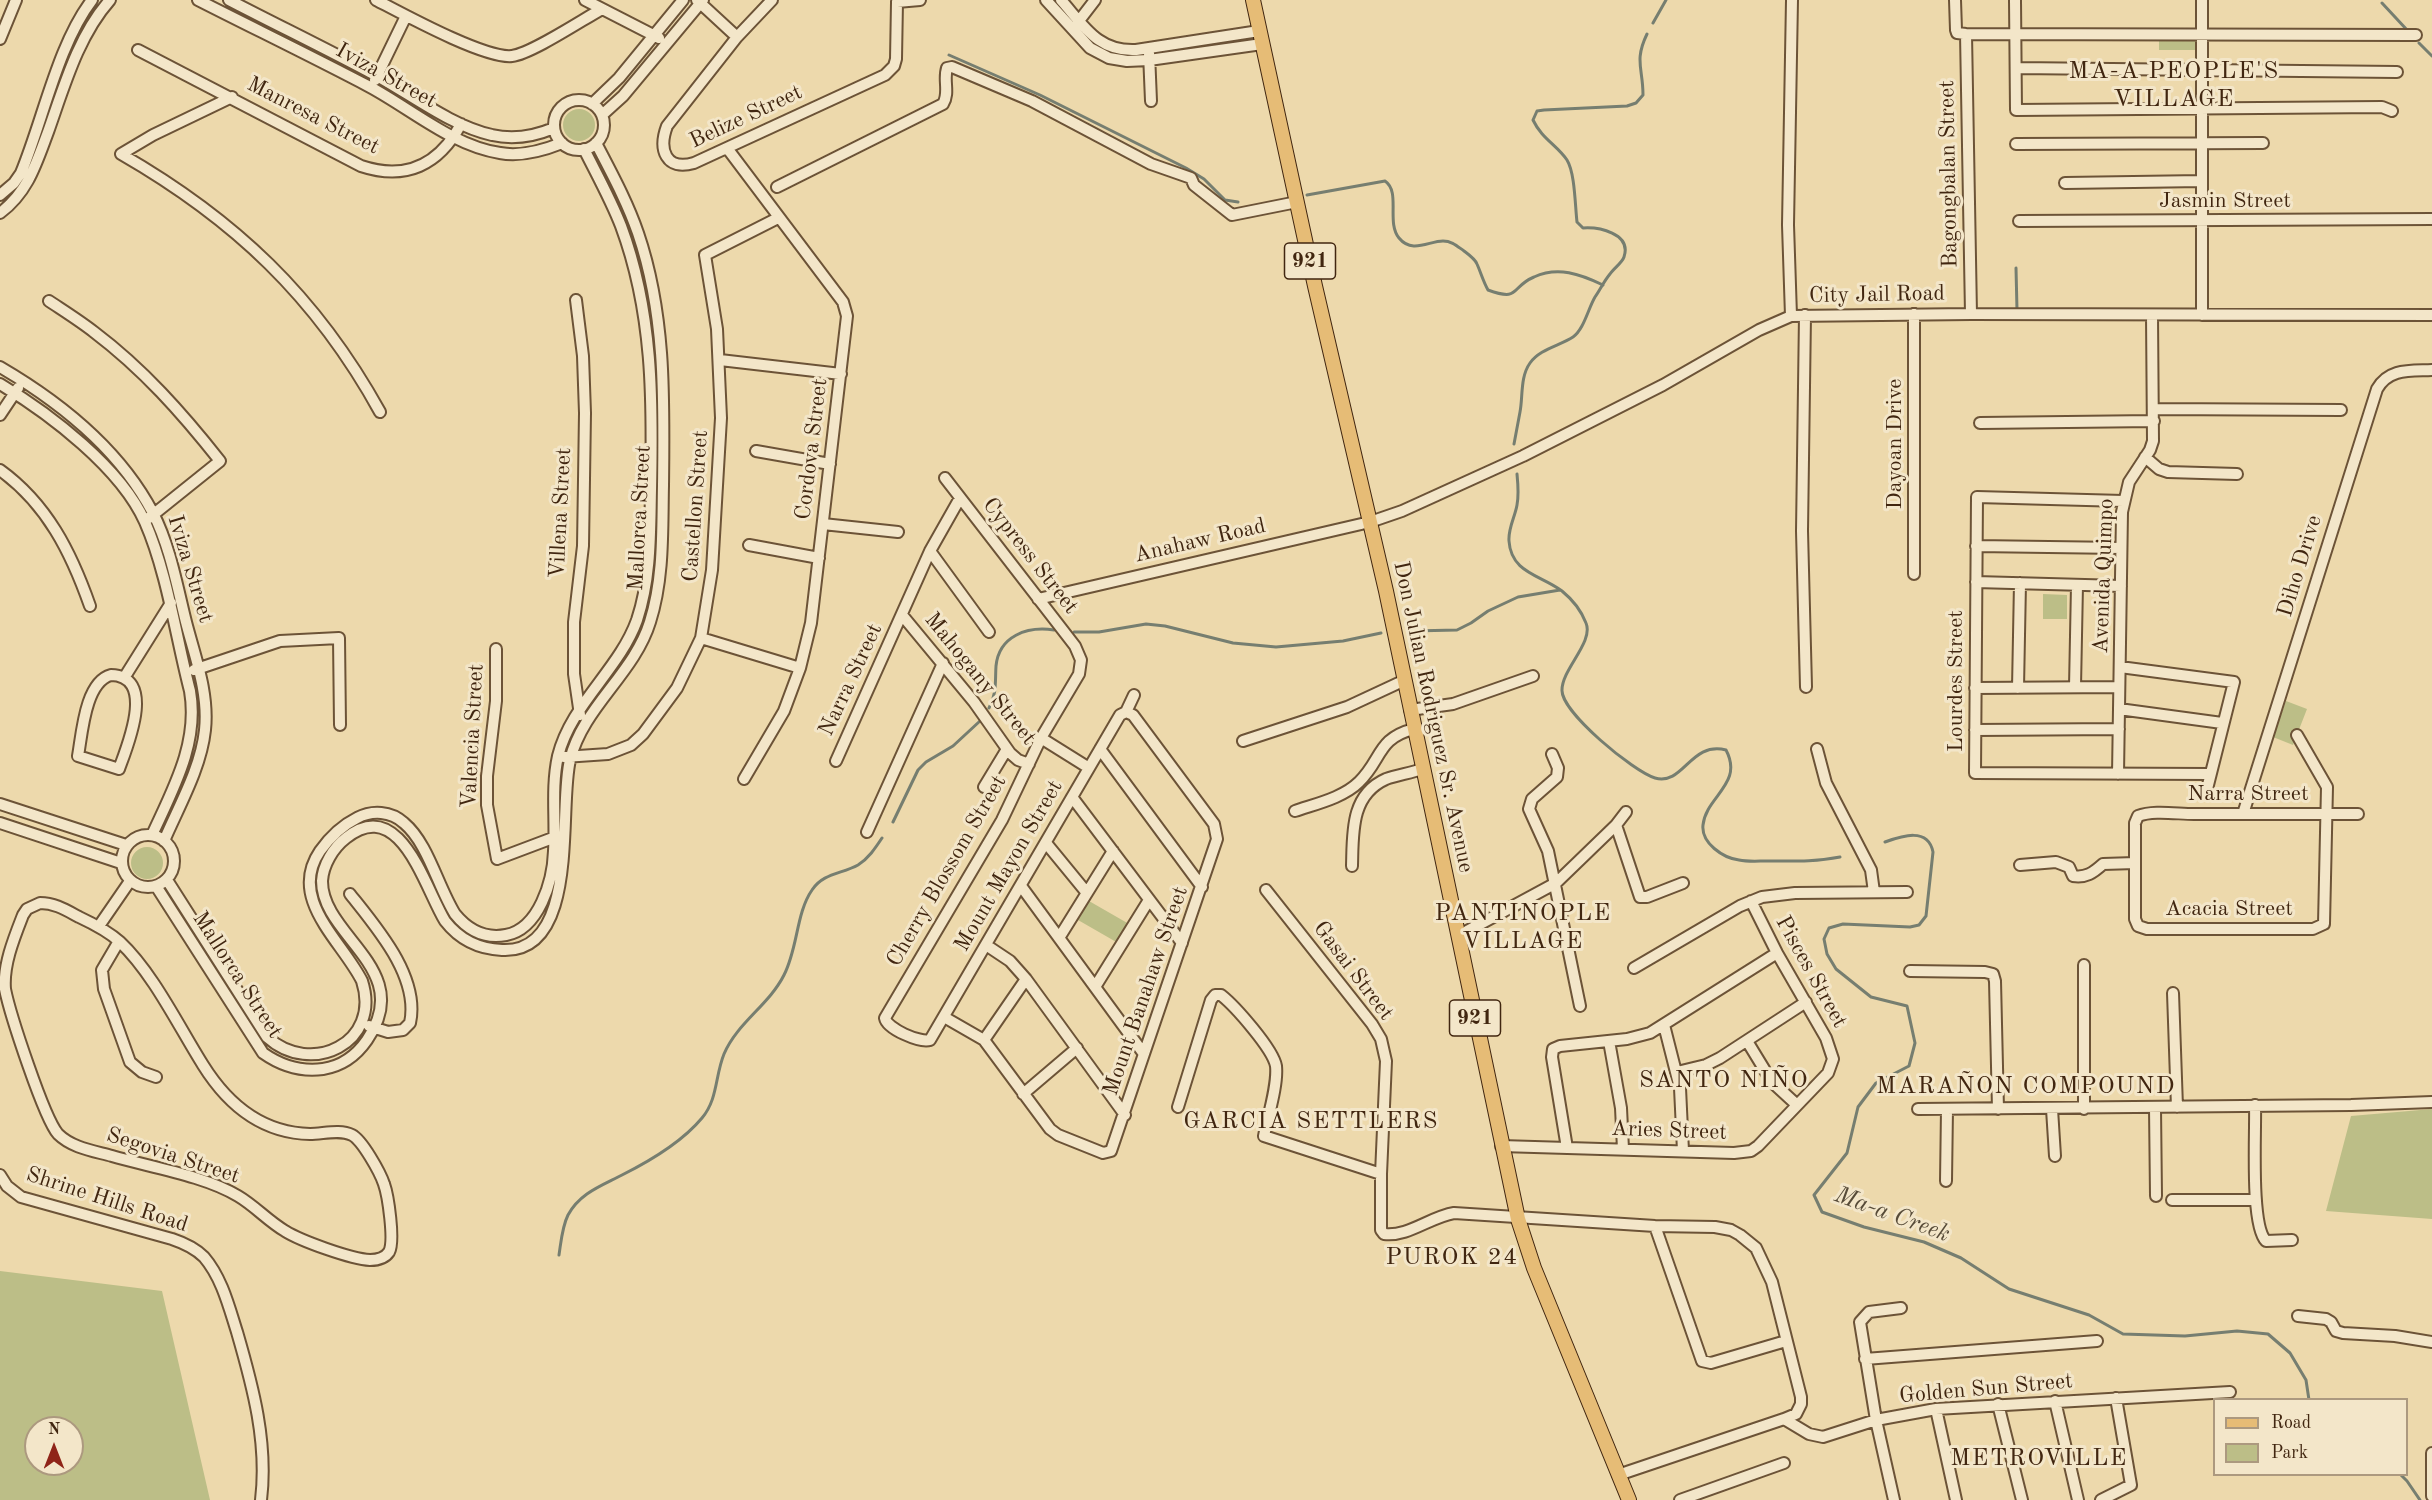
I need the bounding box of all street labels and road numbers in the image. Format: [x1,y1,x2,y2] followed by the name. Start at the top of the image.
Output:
[331,37,441,115] street label: Iviza Street
[242,71,384,161] street label: Manresa Street
[685,79,807,155] street label: Belize Street
[1934,80,1964,268] street label: Bagongbalan Street
[2159,188,2291,214] street label: Jasmin Street
[1284,243,1336,279] road number: 921
[1809,281,1945,309] street label: City Jail Road
[790,377,834,521] street label: Cordova Street
[1882,379,1908,509] street label: Dayoan Drive
[678,429,714,583] street label: Castellon Street
[623,444,657,592] street label: Mallorca Street
[544,447,578,579] street label: Villena Street
[976,493,1084,619] street label: Cypress Street
[2088,498,2120,654] street label: Avenida Quimpo
[161,512,219,626] street label: Iviza Street
[2272,512,2328,620] street label: Diho Drive
[1132,513,1268,569] street label: Anahaw Road
[1387,559,1479,875] street label: Don Julian Rodriguez Sr. Avenue
[918,607,1042,751] street label: Mahogany Street
[1943,610,1969,752] street label: Lourdes Street
[813,620,889,740] street label: Narra Street
[456,663,490,809] street label: Valencia Street
[881,771,1013,971] street label: Cherry Blossom Street
[949,776,1069,956] street label: Mount Mayon Street
[2187,781,2309,807] street label: Narra Street
[1098,883,1194,1099] street label: Mount Banahaw Street
[2165,896,2293,922] street label: Acacia Street
[186,907,288,1043] street label: Mallorca Street
[1769,911,1853,1033] street label: Pisces Street
[1307,916,1399,1026] street label: Gasai Street
[1450,1000,1500,1036] road number: 921
[1611,1116,1727,1146] street label: Aries Street
[103,1122,243,1190] street label: Segovia Street
[23,1161,191,1239] street label: Shrine Hills Road
[1898,1368,2074,1410] street label: Golden Sun Street

